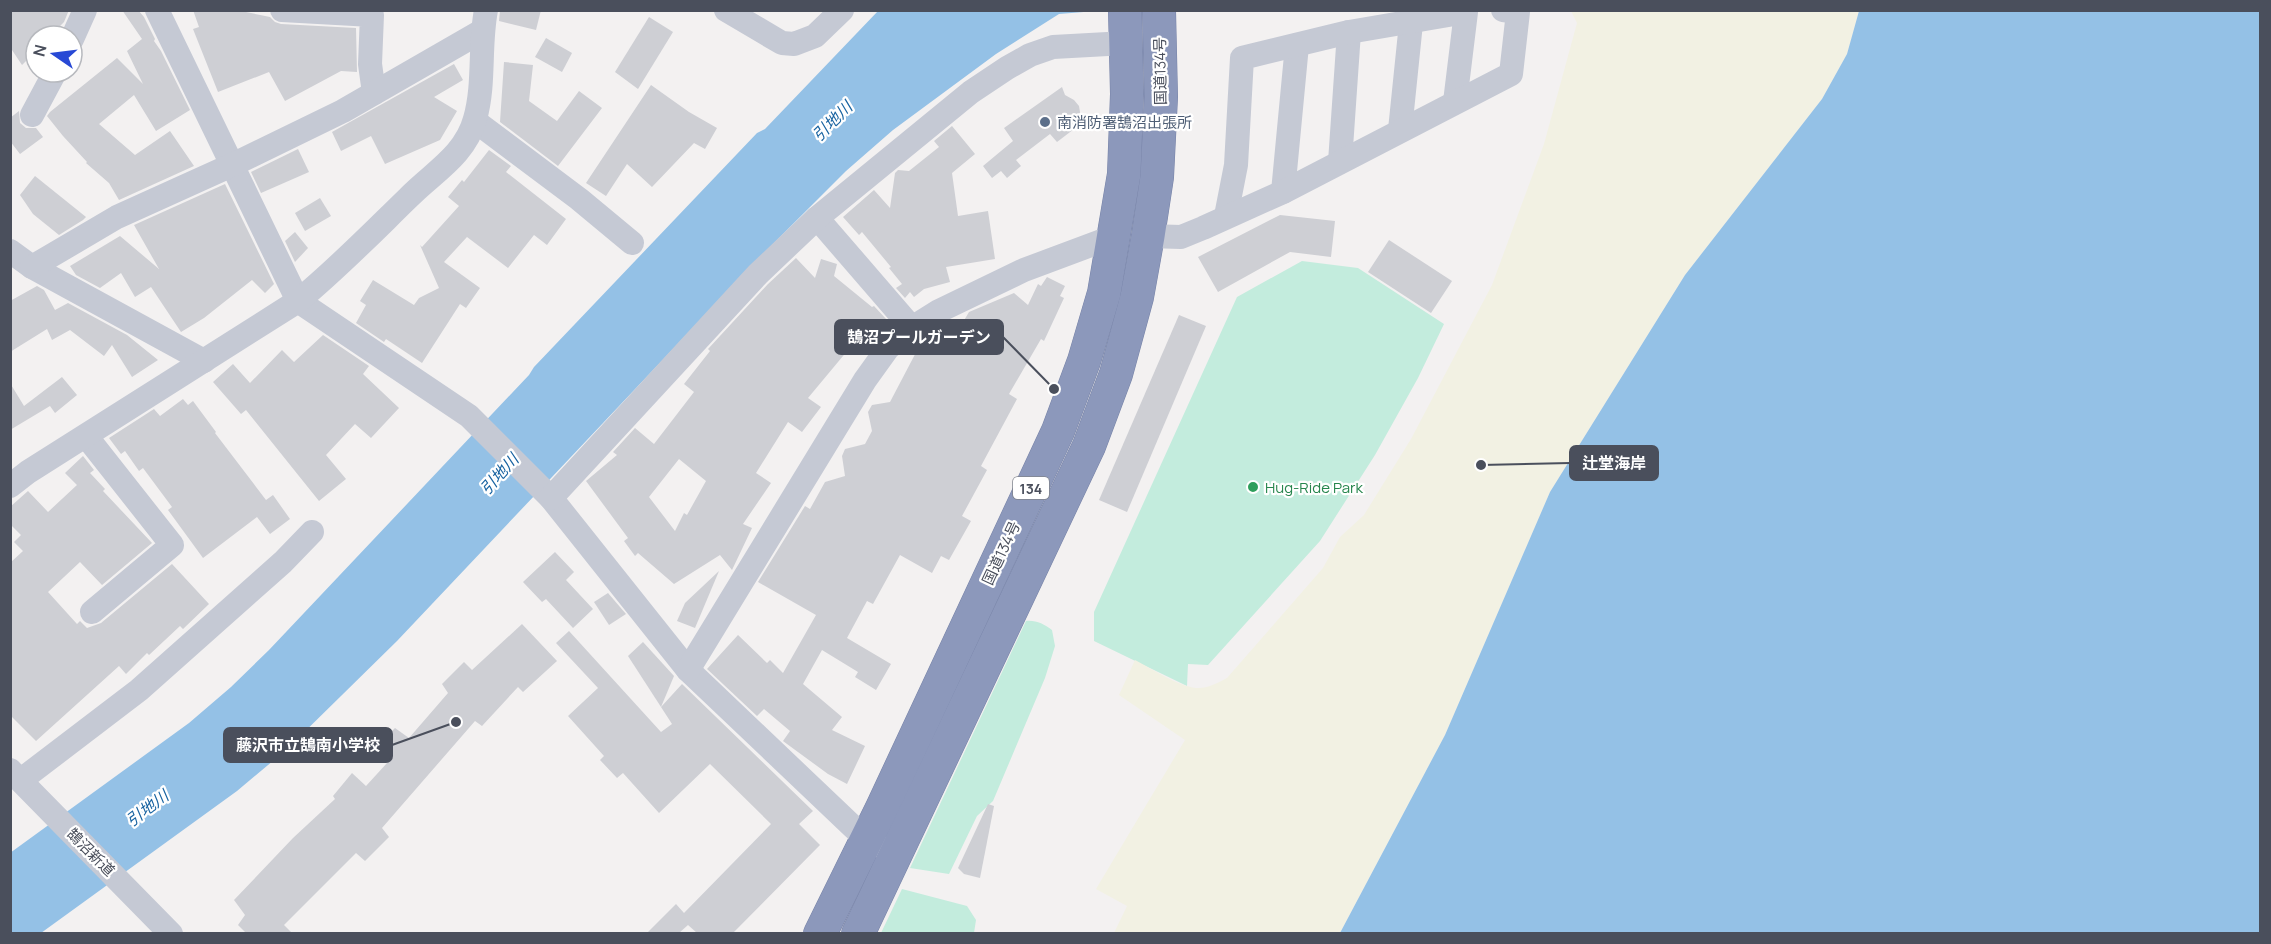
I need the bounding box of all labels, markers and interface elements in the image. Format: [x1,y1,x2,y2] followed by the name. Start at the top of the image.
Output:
[24,24,84,84] north arrow
[1149,37,1171,105] street label: 国道134号
[27,42,52,59] text: N
[807,95,858,146] water label: 引地川
[1057,112,1192,133] place label: 南消防署鵠沼出張所
[1038,115,1052,129] marker: 南消防署鵠沼出張所
[835,320,1003,354] callout: 鵠沼プールガーデン
[847,326,991,348] text: 鵠沼プールガーデン
[1570,446,1658,480] callout: 辻堂海岸
[475,447,525,499] water label: 引地川
[1582,452,1646,474] text: 辻堂海岸
[1013,477,1049,499] road number: 134
[1265,477,1363,498] place label: Hug-Ride Park
[1246,480,1260,494] marker: Hug-Ride Park
[977,518,1025,588] street label: 国道134号
[224,728,392,762] callout: 藤沢市立鵠南小学校
[236,734,380,756] text: 藤沢市立鵠南小学校
[121,784,174,831] water label: 引地川
[62,823,120,881] street label: 鵠沼新道

